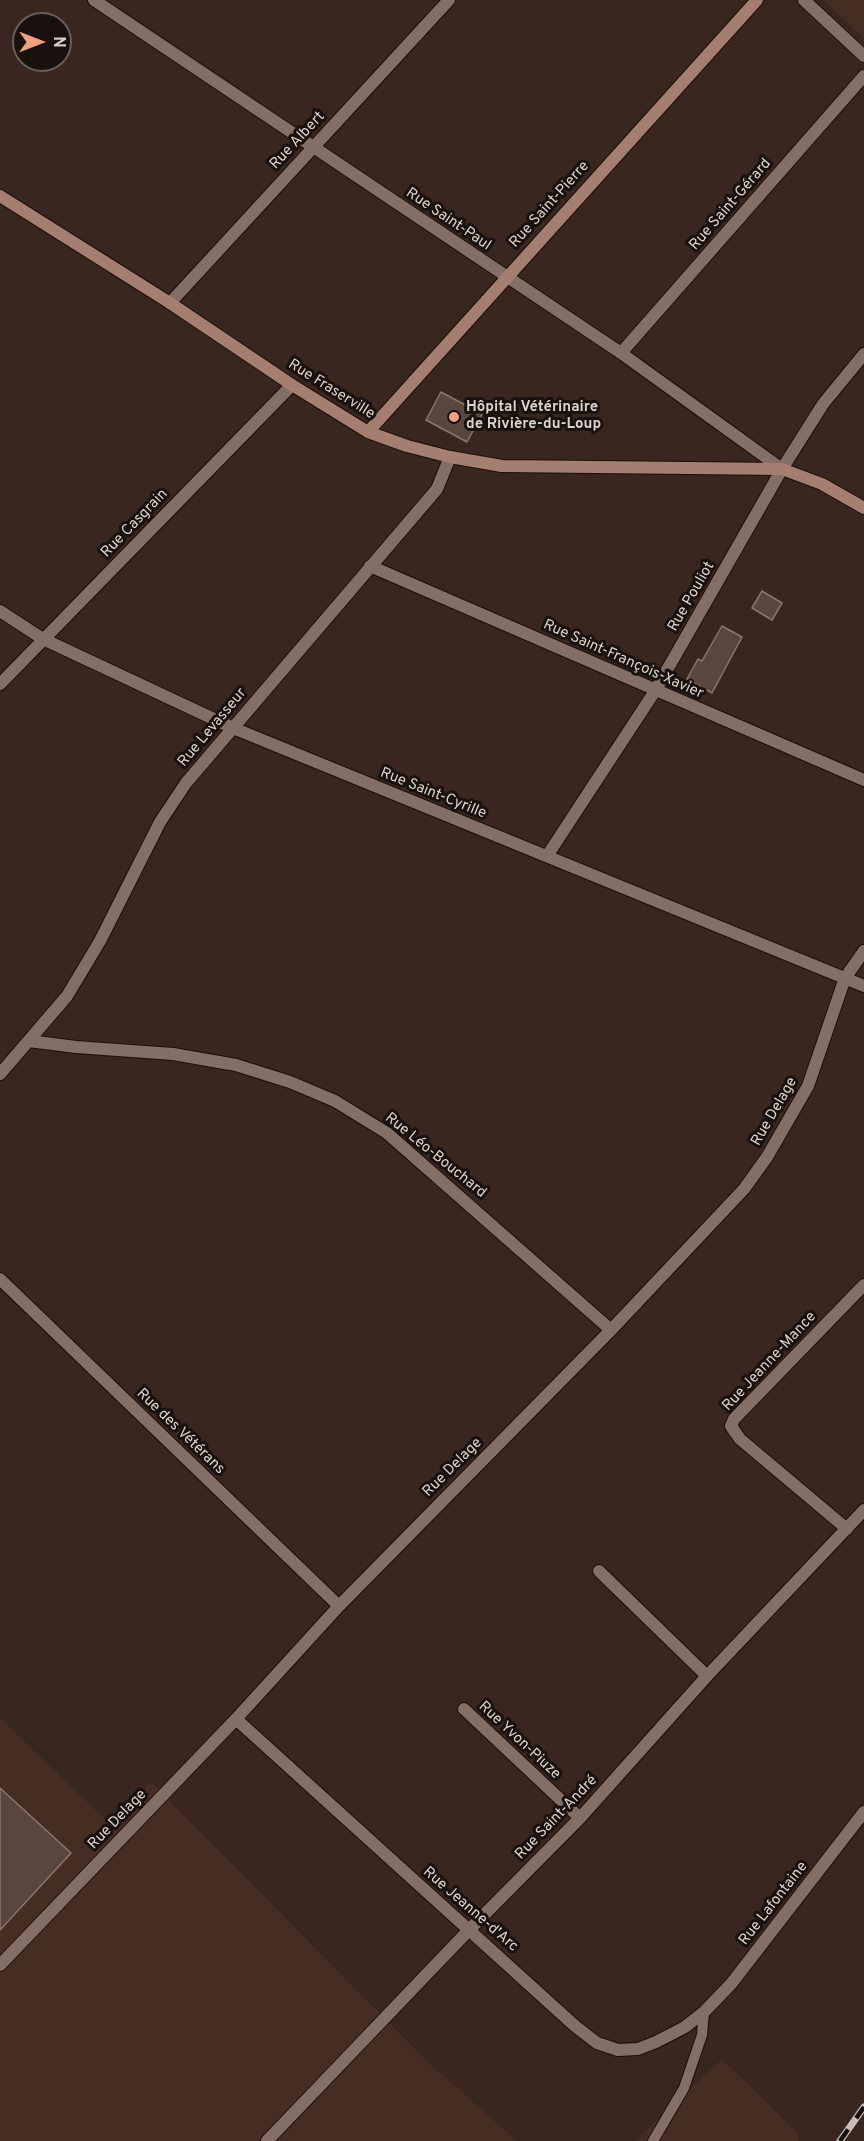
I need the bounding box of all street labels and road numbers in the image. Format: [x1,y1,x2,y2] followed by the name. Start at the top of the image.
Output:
[267,108,329,174] street label: Rue Albert
[686,156,776,254] street label: Rue Saint-Gérard
[506,158,594,252] street label: Rue Saint-Pierre
[402,185,494,255] street label: Rue Saint-Paul
[284,356,378,424] street label: Rue Fraserville
[98,486,172,562] street label: Rue Casgrain
[665,559,719,635] street label: Rue Pouliot
[540,616,706,704] street label: Rue Saint-François-Xavier
[175,685,251,771] street label: Rue Levasseur
[377,765,489,823] street label: Rue Saint-Cyrille
[748,1074,802,1150] street label: Rue Delage
[381,1110,489,1202] street label: Rue Léo-Bouchard
[719,1309,821,1415] street label: Rue Jeanne-Mance
[132,1385,228,1479] street label: Rue des Vétérans
[420,1435,486,1501] street label: Rue Delage
[474,1698,564,1784] street label: Rue Yvon-Piuze
[512,1772,602,1864] street label: Rue Saint-André
[85,1786,151,1854] street label: Rue Delage
[736,1859,812,1949] street label: Rue Lafontaine
[419,1864,521,1956] street label: Rue Jeanne-d'Arc

